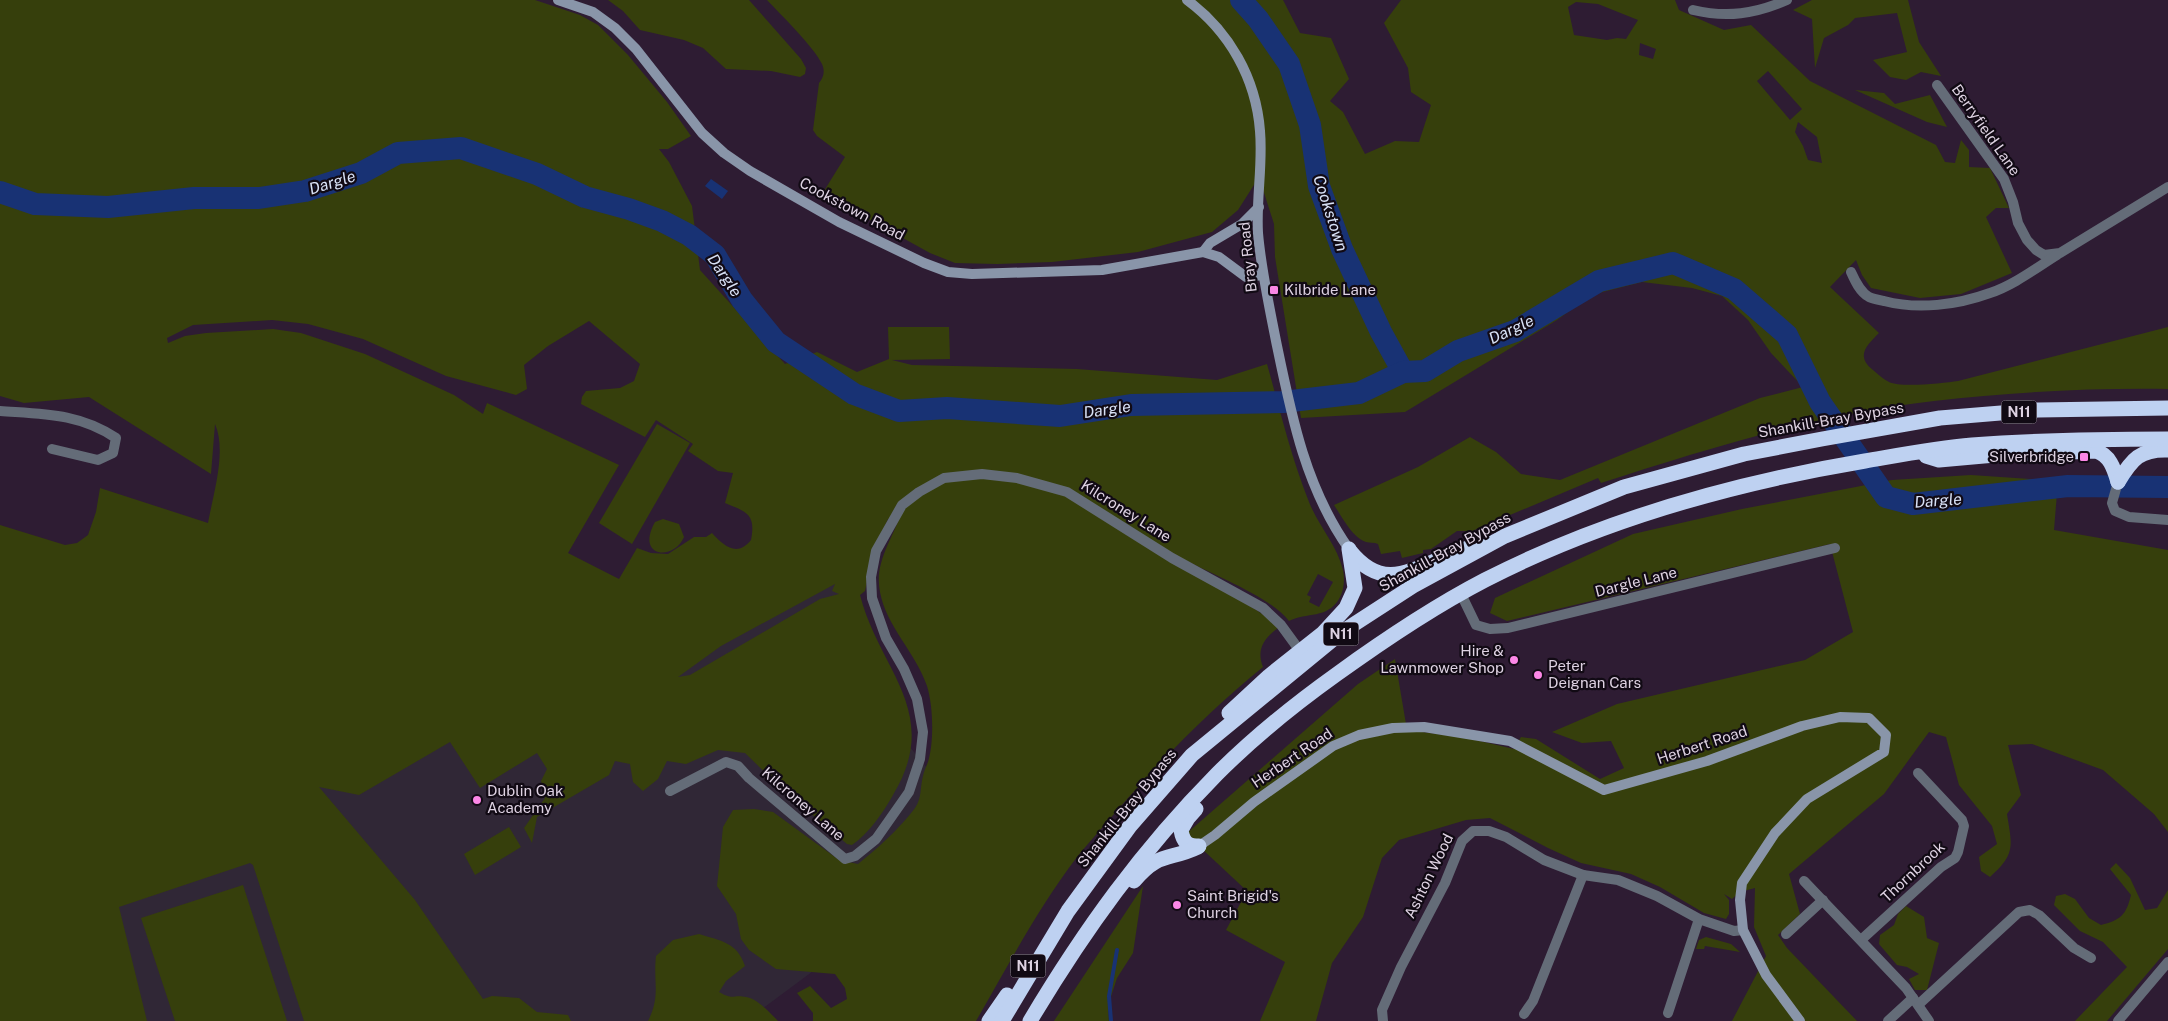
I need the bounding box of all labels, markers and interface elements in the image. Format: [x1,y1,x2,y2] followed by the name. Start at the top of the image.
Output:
[1949,81,2024,179] street label: Berryfield Lane
[307,166,358,199] water label: Dargle
[1309,173,1352,254] water label: Cookstown
[797,174,908,243] street label: Cookstown Road
[1235,221,1260,293] street label: Bray Road
[703,250,746,301] water label: Dargle
[1284,281,1376,298] place label: Kilbride Lane
[1268,284,1280,296] marker: Kilbride Lane
[1486,311,1537,348] water label: Dargle
[1082,397,1132,422] water label: Dargle
[1757,398,1905,441] street label: Shankill-Bray Bypass
[2002,401,2036,424] road number: N11
[1989,448,2074,465] place label: Silverbridge
[2078,451,2090,463] marker: Silverbridge
[1078,476,1174,545] street label: Kilcroney Lane
[1914,489,1963,512] water label: Dargle
[1376,508,1513,595] street label: Shankill-Bray Bypass
[1593,563,1679,600] street label: Dargle Lane
[1324,622,1358,646] road number: N11
[1380,642,1504,676] place label: Hire & Lawnmower Shop
[1508,654,1520,666] marker: Hire & Lawnmower Shop
[1548,657,1641,691] place label: Peter Deignan Cars
[1532,669,1544,681] marker: Peter Deignan Cars
[1655,722,1749,767] street label: Herbert Road
[1248,724,1335,791] street label: Herbert Road
[1074,745,1180,870] street label: Shankill-Bray Bypass
[759,763,848,844] street label: Kilcroney Lane
[487,782,563,816] place label: Dublin Oak Academy
[471,794,483,806] marker: Dublin Oak Academy
[1401,831,1456,921] street label: Ashton Wood
[1877,838,1948,905] street label: Thornbrook
[1187,887,1279,921] place label: Saint Brigid's Church
[1171,899,1183,911] marker: Saint Brigid's Church
[1010,954,1046,978] road number: N11

